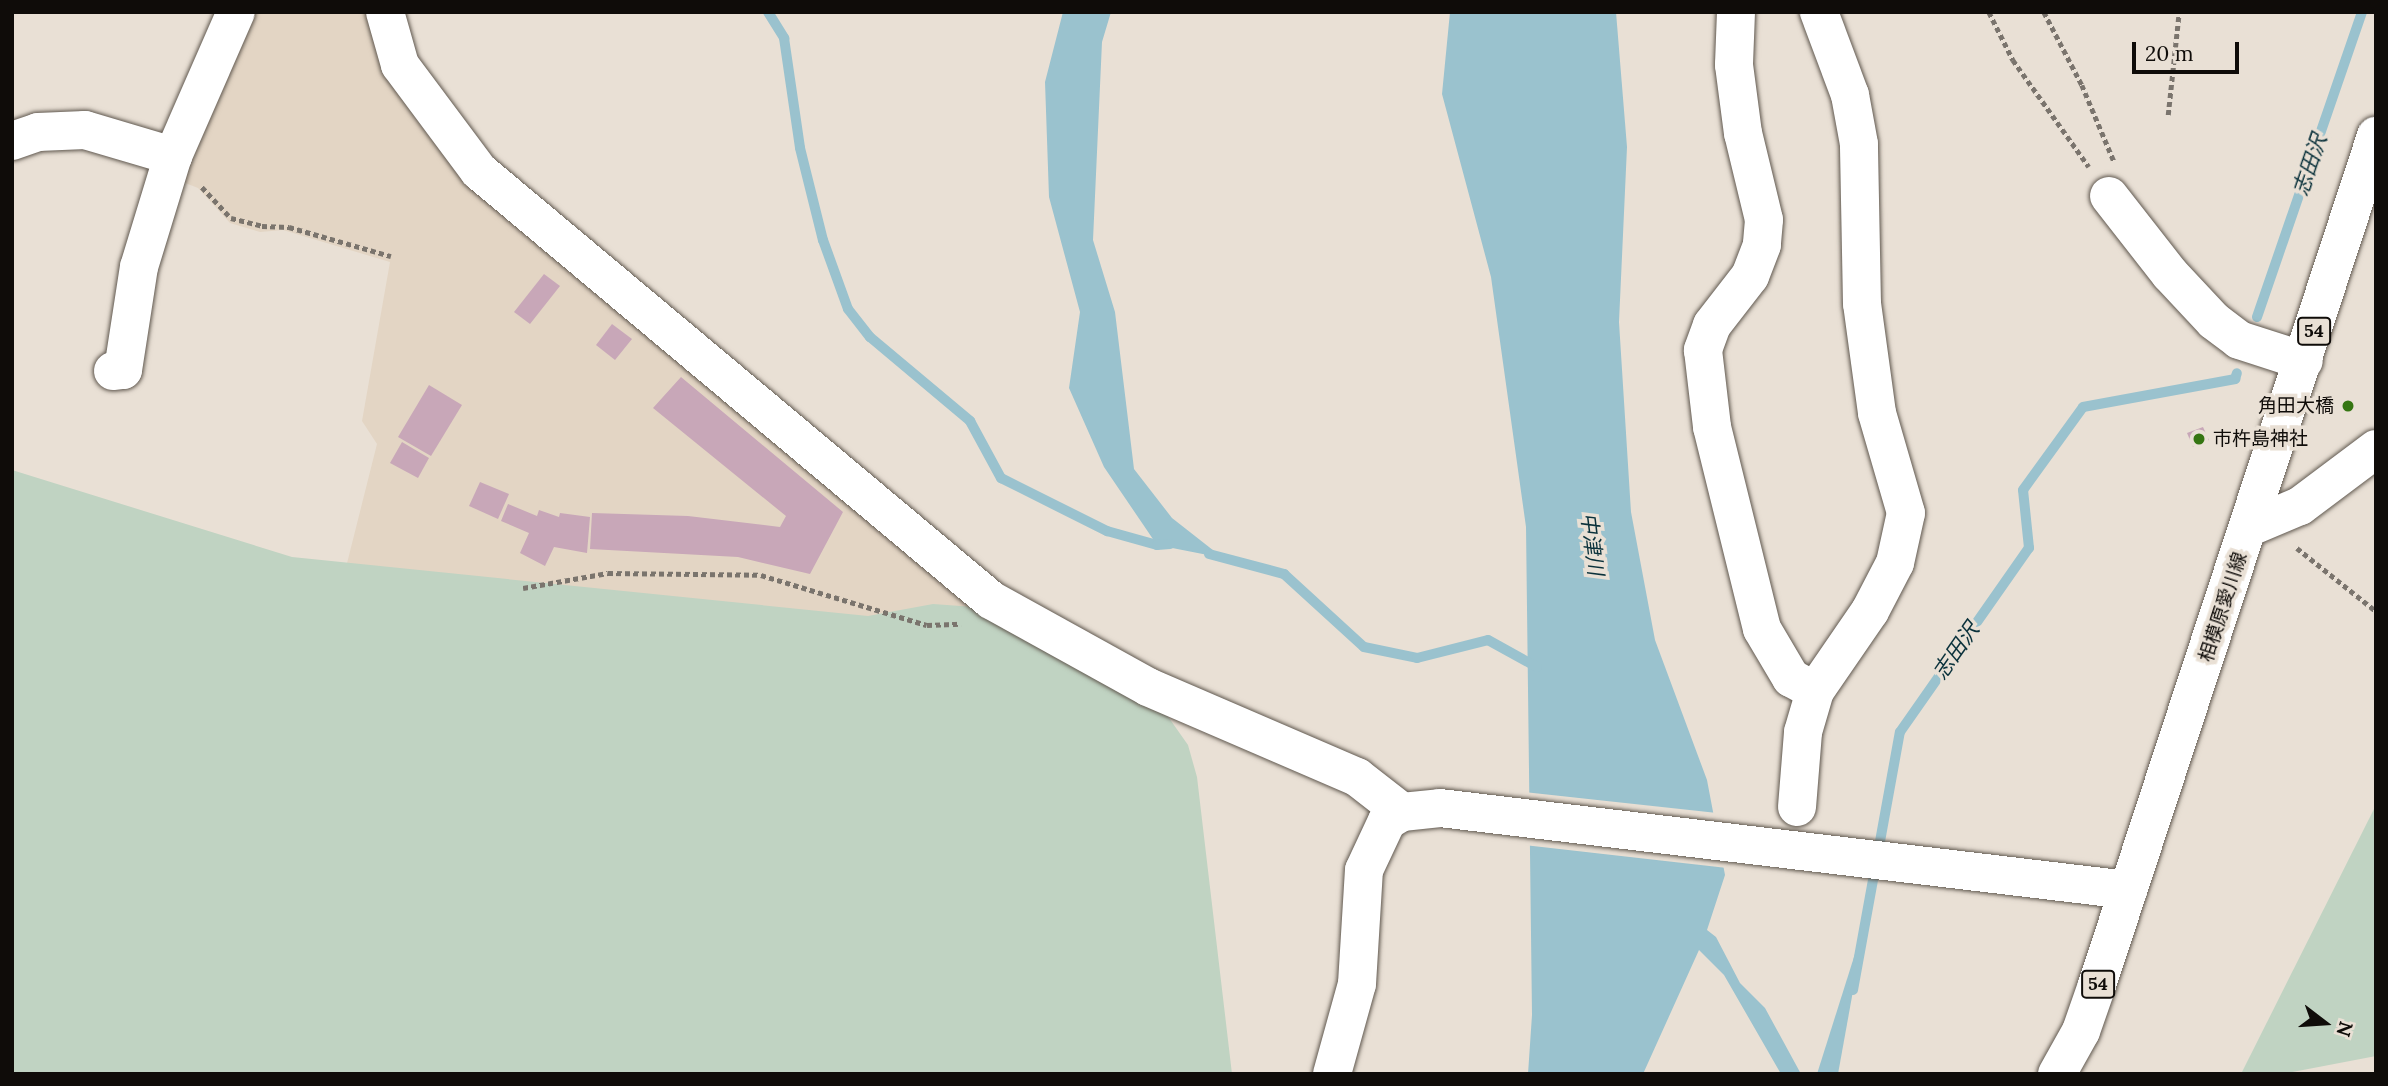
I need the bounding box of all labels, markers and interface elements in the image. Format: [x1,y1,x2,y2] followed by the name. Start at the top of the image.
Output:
[2136,28,2243,72] scale bar
[2145,40,2194,67] text: 20 m
[2288,131,2332,199] water label: 志田沢
[2296,316,2332,346] road number: 54
[2258,395,2334,417] place label: 角田大橋
[2340,398,2356,414] marker: 角田大橋
[2213,428,2308,450] place label: 市杵島神社
[2191,431,2207,447] marker: 市杵島神社
[1576,511,1608,577] water label: 中津川
[2195,549,2251,665] street label: 相模原愛川線
[1928,618,1984,684] water label: 志田沢
[2080,970,2116,999] road number: 54
[2290,988,2360,1058] north arrow
[2331,1019,2359,1040] text: N

